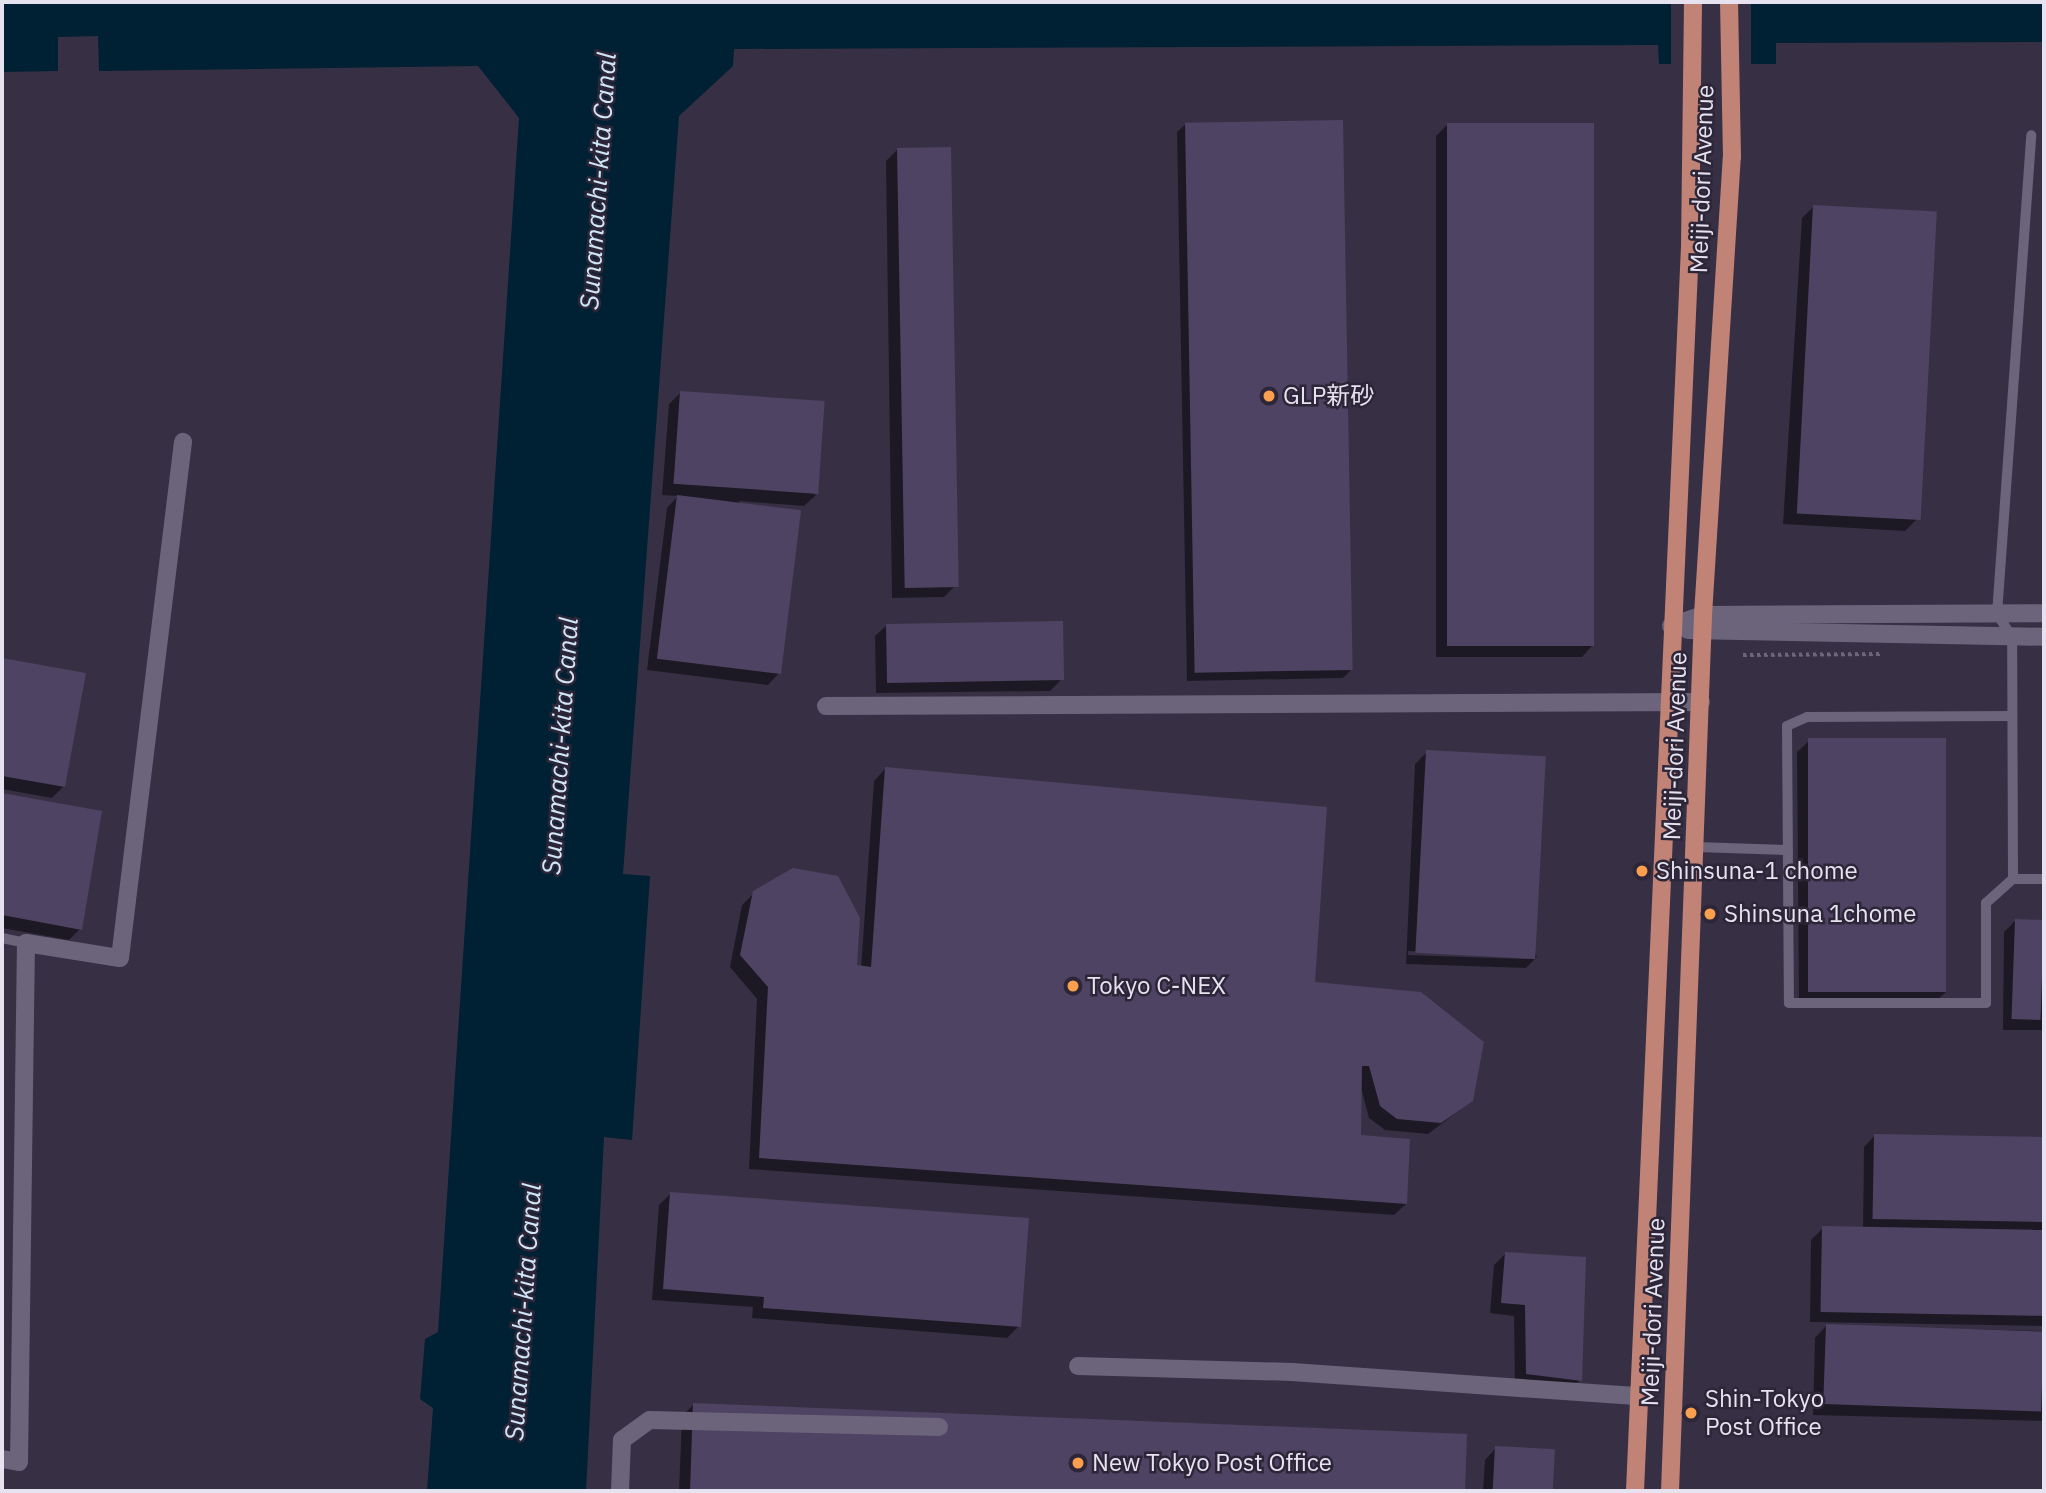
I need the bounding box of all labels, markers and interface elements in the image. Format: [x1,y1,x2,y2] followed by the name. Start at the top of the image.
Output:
[573,51,623,311] water label: Sunamachi-kita Canal
[1684,84,1720,274] street label: Meiji-dori Avenue
[1283,382,1374,410] place label: GLP新砂
[1261,388,1277,404] marker: GLP新砂
[535,616,585,876] water label: Sunamachi-kita Canal
[1657,651,1693,841] street label: Meiji-dori Avenue
[1656,857,1858,885] place label: Shinsuna-1 chome
[1634,863,1650,879] marker: Shinsuna-1 chome
[1724,900,1916,928] place label: Shinsuna 1chome
[1702,906,1718,922] marker: Shinsuna 1chome
[1087,972,1226,1000] place label: Tokyo C-NEX
[1065,978,1081,994] marker: Tokyo C-NEX
[498,1182,548,1442] water label: Sunamachi-kita Canal
[1635,1217,1671,1407] street label: Meiji-dori Avenue
[1705,1385,1824,1441] place label: Shin-Tokyo Post Office
[1683,1405,1699,1421] marker: Shin-Tokyo Post Office
[1092,1449,1332,1477] place label: New Tokyo Post Office
[1070,1455,1086,1471] marker: New Tokyo Post Office

